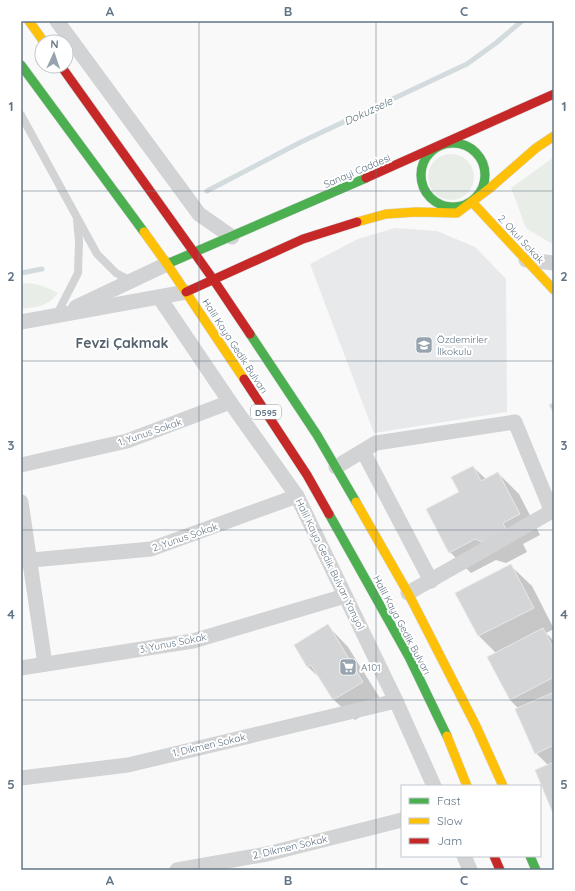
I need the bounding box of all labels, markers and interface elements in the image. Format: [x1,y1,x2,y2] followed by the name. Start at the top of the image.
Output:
[106,3,115,19] text: A
[284,3,292,19] text: B
[460,3,468,19] text: C
[34,34,74,74] north arrow
[50,37,59,51] text: N
[341,93,395,128] water label: Dokuzsele
[8,98,14,114] text: 1
[561,98,567,114] text: 1
[322,151,392,191] street label: Sanayi Caddesi
[495,212,547,266] street label: 2. Okul Sokak
[7,268,15,284] text: 2
[560,268,568,284] text: 2
[199,296,271,396] street label: Halil Kaya Gedik Bulvarı
[437,333,488,358] place label: Özdemirler İlkokulu
[76,334,168,352] district label: Fevzi Çakmak
[414,335,434,355] school or university icon: Özdemirler İlkokulu
[251,405,281,419] road number: D595
[116,415,184,449] street label: 1. Yunus Sokak
[8,437,15,453] text: 3
[561,437,568,453] text: 3
[293,496,367,632] street label: Halil Kaya Gedik Bulvarı Yanyol
[151,520,219,554] street label: 2. Yunus Sokak
[370,573,434,677] street label: Halil Kaya Gedik Bulvarı
[7,606,15,622] text: 4
[560,606,568,622] text: 4
[138,630,208,656] street label: 3. Yunus Sokak
[338,657,358,677] supermarket icon: A101
[361,661,381,674] place label: A101
[171,730,247,760] street label: 1. Dikmen Sokak
[7,776,15,792] text: 5
[560,776,568,792] text: 5
[401,785,541,857] legend
[437,793,461,808] text: Fast
[437,813,463,828] text: Slow
[251,832,329,862] street label: 2. Dikmen Sokak
[437,833,462,848] text: Jam
[106,872,115,888] text: A
[284,872,292,888] text: B
[460,872,468,888] text: C

